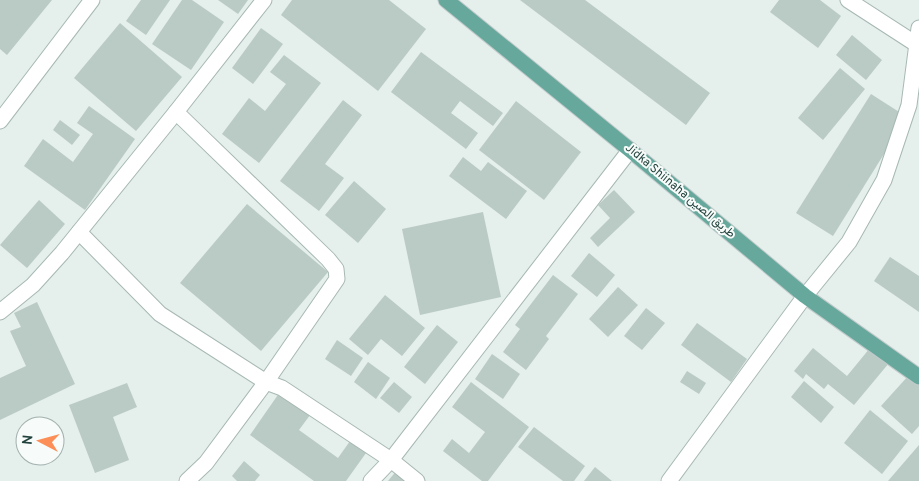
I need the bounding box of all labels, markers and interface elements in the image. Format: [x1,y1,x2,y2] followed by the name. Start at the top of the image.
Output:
[622,140,738,242] street label: Jidka Shiinaha طريق الصين
[15,416,65,466] north arrow
[20,434,38,446] text: N

